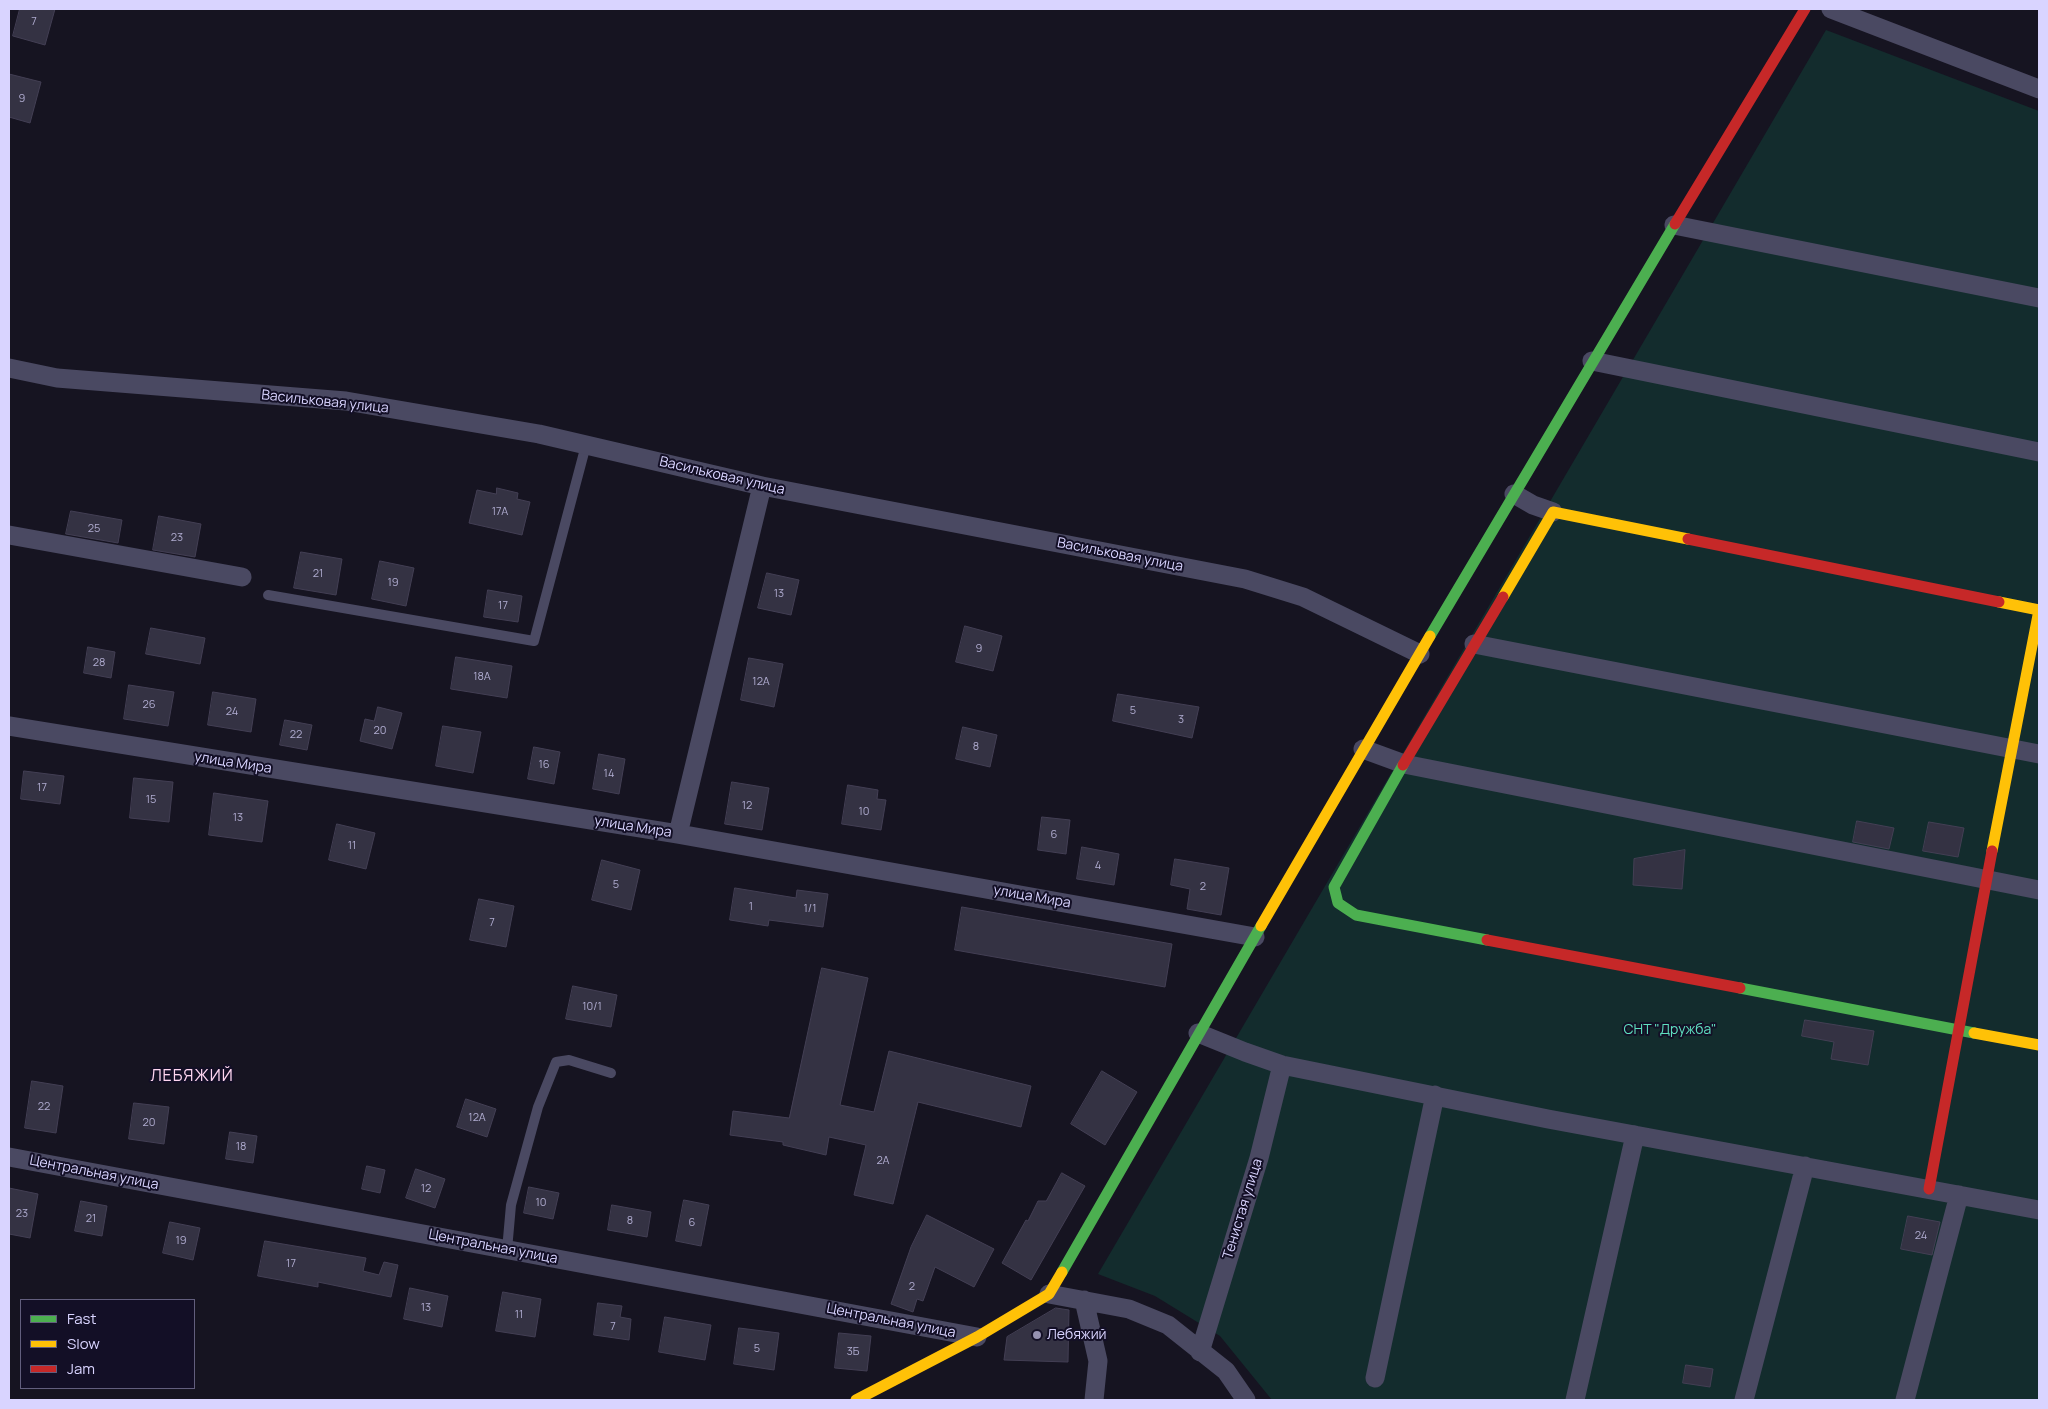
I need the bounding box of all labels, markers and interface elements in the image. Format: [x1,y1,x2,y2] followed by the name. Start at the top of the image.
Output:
[31,15,37,29] house number: 7
[19,92,25,106] house number: 9
[260,387,390,417] street label: Васильковая улица
[658,453,786,499] street label: Васильковая улица
[492,505,508,519] house number: 17А
[88,522,100,536] house number: 25
[171,531,183,545] house number: 23
[1056,535,1184,575] street label: Васильковая улица
[313,567,323,581] house number: 21
[387,576,399,590] house number: 19
[774,587,784,601] house number: 13
[498,599,508,613] house number: 17
[976,642,982,656] house number: 9
[93,656,105,670] house number: 28
[473,670,491,684] house number: 18А
[752,675,770,689] house number: 12А
[142,698,156,712] house number: 26
[1130,704,1136,718] house number: 5
[226,705,238,719] house number: 24
[1178,713,1184,727] house number: 3
[374,724,386,738] house number: 20
[290,728,302,742] house number: 22
[973,740,979,754] house number: 8
[193,749,273,777] street label: улица Мира
[538,758,550,772] house number: 16
[604,767,614,781] house number: 14
[37,781,47,795] house number: 17
[146,793,156,807] house number: 15
[742,799,752,813] house number: 12
[859,805,869,819] house number: 10
[233,811,243,825] house number: 13
[593,813,673,841] street label: улица Мира
[1051,828,1057,842] house number: 6
[348,839,356,853] house number: 11
[1095,859,1101,873] house number: 4
[613,878,619,892] house number: 5
[1200,880,1206,894] house number: 2
[992,882,1072,912] street label: улица Мира
[749,900,753,914] house number: 1
[804,902,816,916] house number: 1/1
[489,916,495,930] house number: 7
[582,1000,602,1014] house number: 10/1
[1624,1022,1716,1038] park label: СНТ "Дружба"
[150,1067,234,1087] district label: ЛЕБЯЖИЙ
[38,1100,50,1114] house number: 22
[468,1111,486,1125] house number: 12А
[143,1116,155,1130] house number: 20
[236,1140,246,1154] house number: 18
[28,1152,160,1194] street label: Центральная улица
[876,1154,890,1168] house number: 2А
[1220,1157,1266,1261] street label: Тенистая улица
[421,1182,431,1196] house number: 12
[536,1196,546,1210] house number: 10
[16,1207,28,1221] house number: 23
[86,1212,96,1226] house number: 21
[627,1214,633,1228] house number: 8
[689,1216,695,1230] house number: 6
[427,1226,559,1268] street label: Центральная улица
[1915,1229,1927,1243] house number: 24
[175,1234,187,1248] house number: 19
[286,1257,296,1271] house number: 17
[909,1280,915,1294] house number: 2
[20,1299,195,1389] legend
[825,1300,957,1342] street label: Центральная улица
[421,1301,431,1315] house number: 13
[67,1308,96,1329] text: Fast
[515,1308,523,1322] house number: 11
[610,1320,616,1334] house number: 7
[1047,1327,1107,1343] place label: Лебяжий
[1031,1329,1043,1341] marker: Лебяжий
[67,1333,100,1354] text: Slow
[754,1342,760,1356] house number: 5
[847,1345,859,1359] house number: 3Б
[67,1358,95,1379] text: Jam

